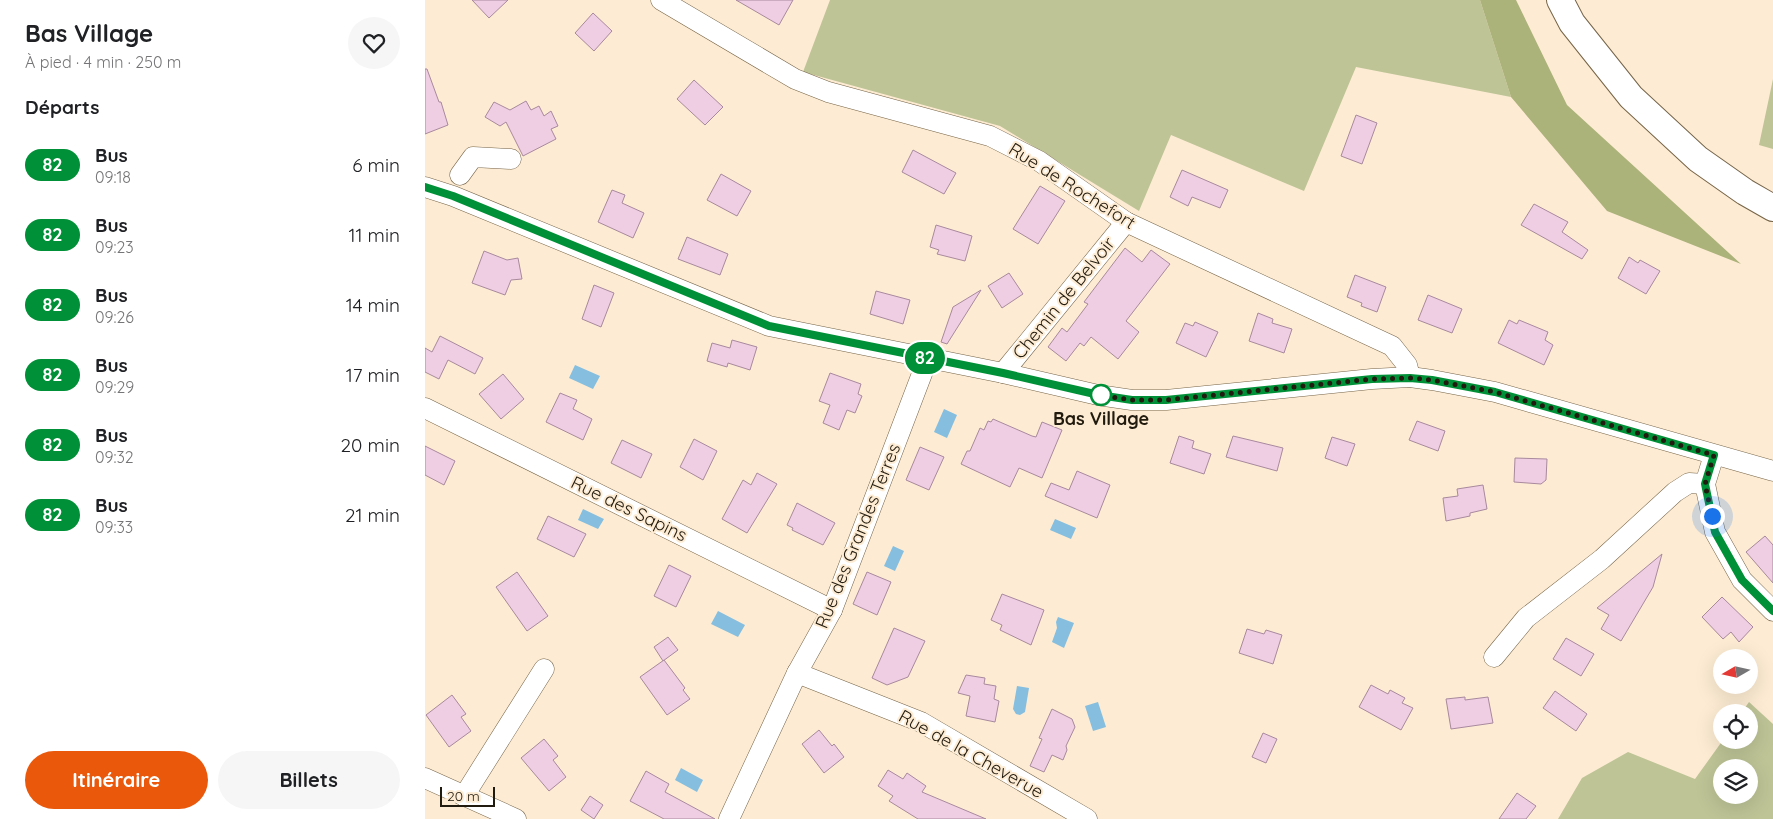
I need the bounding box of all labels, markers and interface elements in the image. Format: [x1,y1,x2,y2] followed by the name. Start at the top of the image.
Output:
[348,17,400,69] button: heart
[25,18,153,48] text: Bas Village
[25,52,181,72] text: À pied · 4 min · 250 m
[25,95,99,119] text: Départs
[1004,137,1140,234] street label: Rue de Rochefort
[95,143,128,167] text: Bus
[42,153,63,176] text: 82
[352,153,400,177] text: 6 min
[95,167,131,187] text: 09:18
[95,213,128,237] text: Bus
[42,223,63,246] text: 82
[348,223,400,247] text: 11 min
[1007,232,1120,363] street label: Chemin de Belvoir
[95,237,134,257] text: 09:23
[95,283,128,307] text: Bus
[42,293,63,316] text: 82
[346,293,400,317] text: 14 min
[95,307,134,327] text: 09:26
[903,342,947,374] line badge: 82
[915,346,935,369] text: 82
[95,353,128,377] text: Bus
[42,363,63,386] text: 82
[346,363,400,387] text: 17 min
[95,377,134,397] text: 09:29
[1090,384,1112,406] marker: Bas Village
[1053,407,1149,430] place label: Bas Village
[95,423,128,447] text: Bus
[42,433,63,456] text: 82
[341,433,400,457] text: 20 min
[810,440,905,632] street label: Rue des Grandes Terres
[95,447,134,467] text: 09:32
[567,471,691,547] street label: Rue des Sapins
[95,493,128,517] text: Bus
[42,503,63,526] text: 82
[345,503,400,527] text: 21 min
[1700,504,1725,529] your location
[95,517,133,537] text: 09:33
[1713,649,1757,694] north arrow
[1713,649,1758,804] map controls
[895,704,1048,803] street label: Rue de la Cheverue
[1713,704,1758,749] button: locate
[25,751,208,809] button: Itinéraire
[218,751,400,809] button: Billets
[1713,759,1758,804] button: layers
[440,784,495,807] scale bar
[447,787,480,805] text: 20 m

